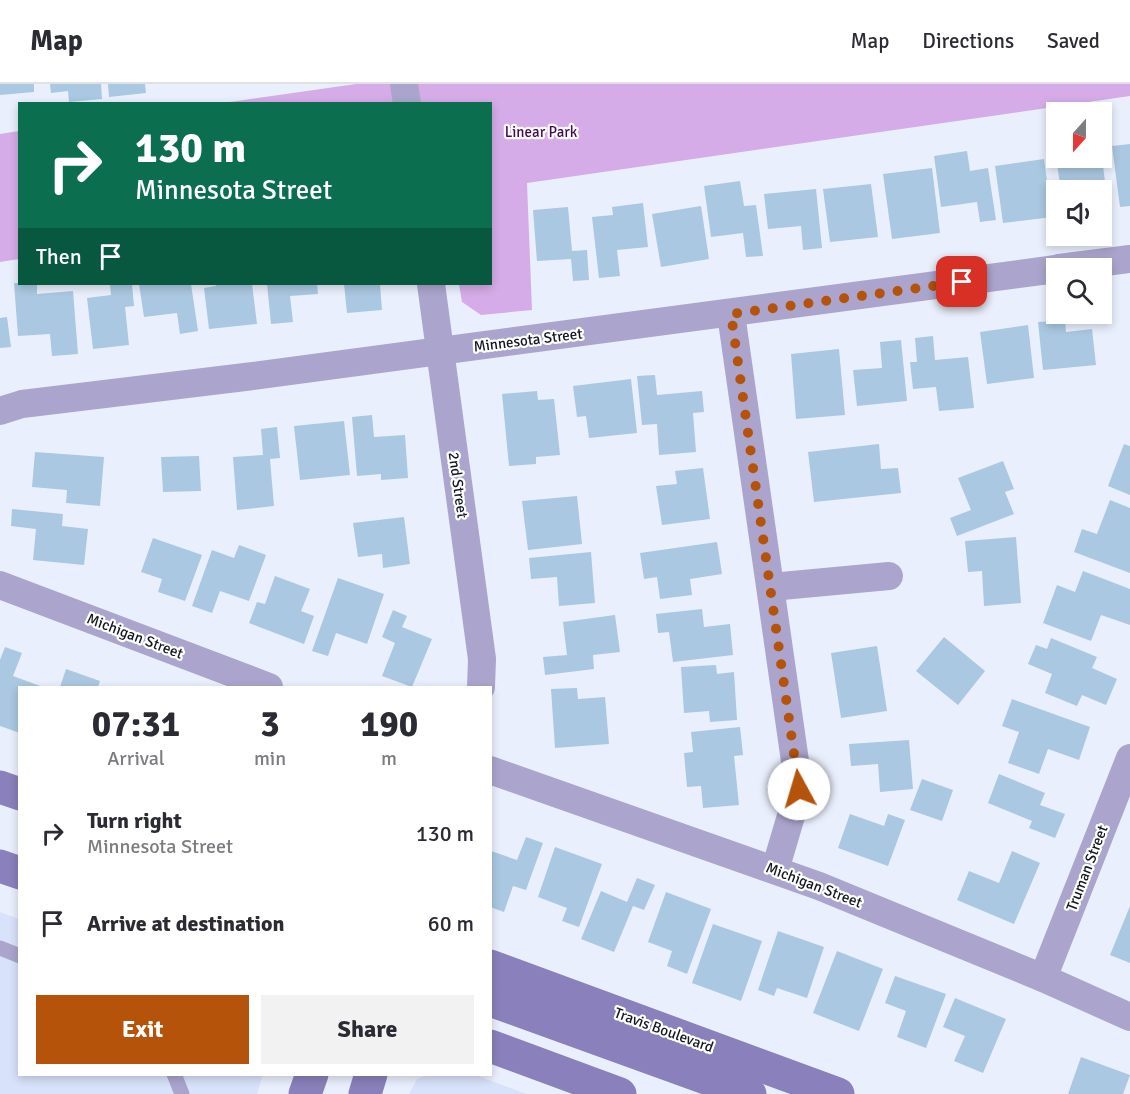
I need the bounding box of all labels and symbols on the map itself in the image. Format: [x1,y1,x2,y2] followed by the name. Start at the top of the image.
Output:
[1046,102,1112,168] north arrow
[505,123,578,141] park label: Linear Park
[936,256,987,307] pin
[473,324,583,356] street label: Minnesota Street
[444,451,472,519] street label: 2nd Street
[84,609,186,663] street label: Michigan Street
[767,757,831,821] position arrow
[1062,823,1112,913] street label: Truman Street
[763,858,865,912] street label: Michigan Street
[612,1004,716,1056] street label: Travis Boulevard

